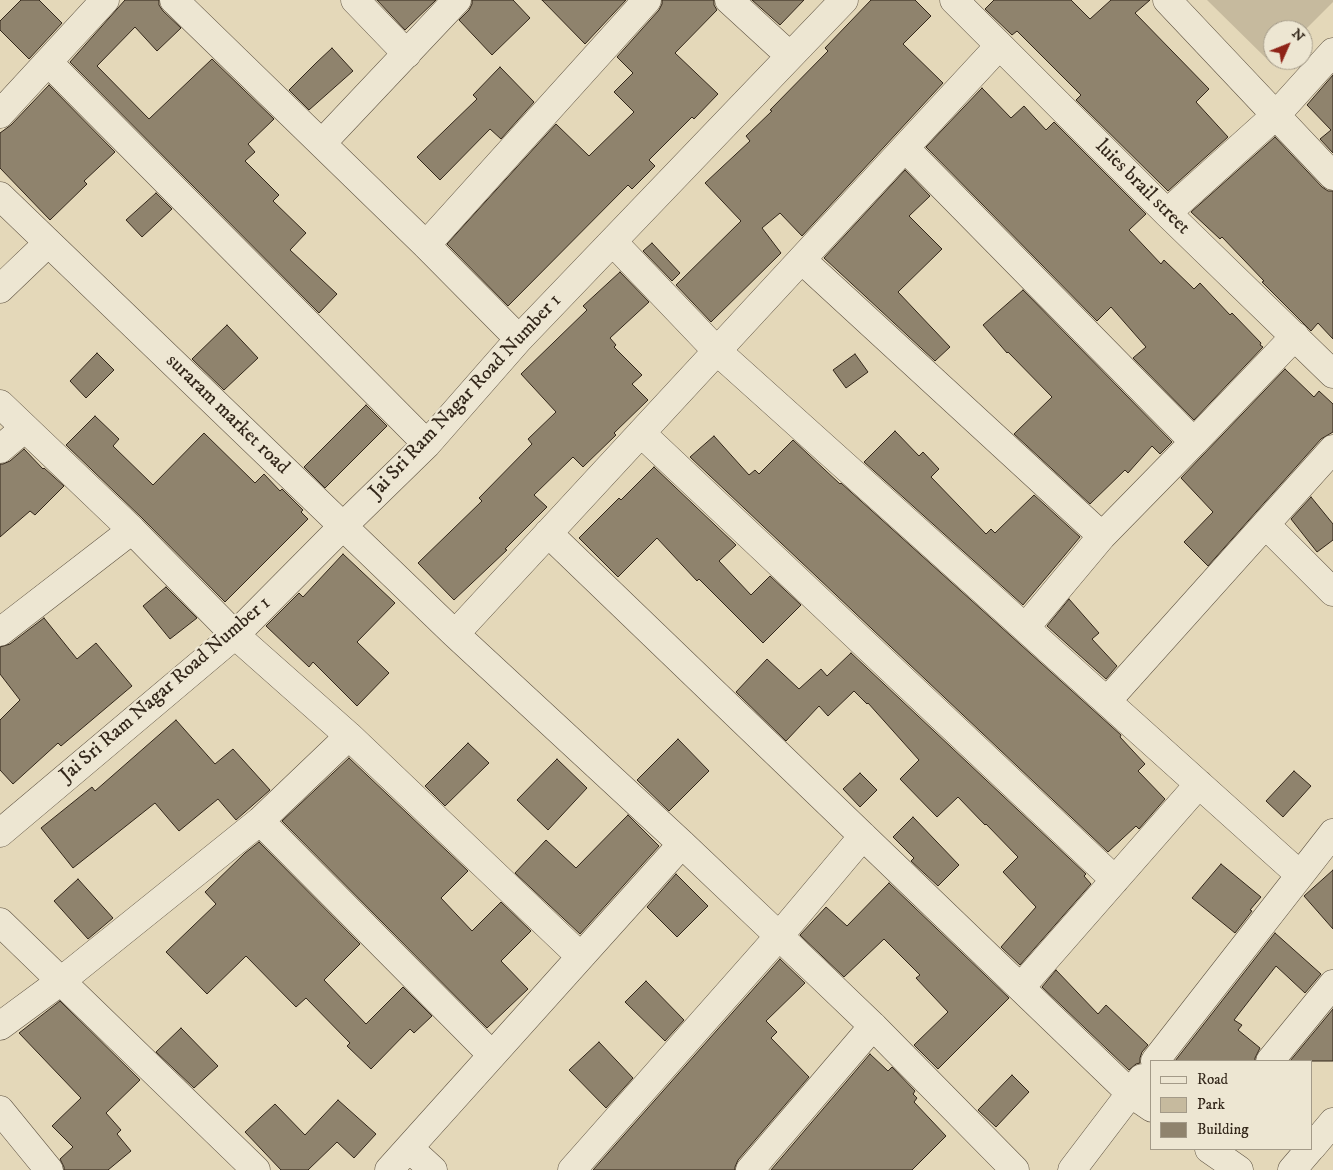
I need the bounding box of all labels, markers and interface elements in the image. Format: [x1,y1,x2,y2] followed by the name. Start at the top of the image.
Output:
[1263,20,1313,70] north arrow
[1288,25,1309,46] text: N
[1090,136,1194,240] street label: luies brail street
[365,290,567,504] street label: Jai Sri Ram Nagar Road Number 1
[160,350,294,480] street label: suraram market road
[56,592,276,788] street label: Jai Sri Ram Nagar Road Number 1
[1150,1060,1313,1150] legend
[1197,1070,1228,1089] text: Road
[1197,1095,1225,1114] text: Park
[1197,1120,1249,1139] text: Building

